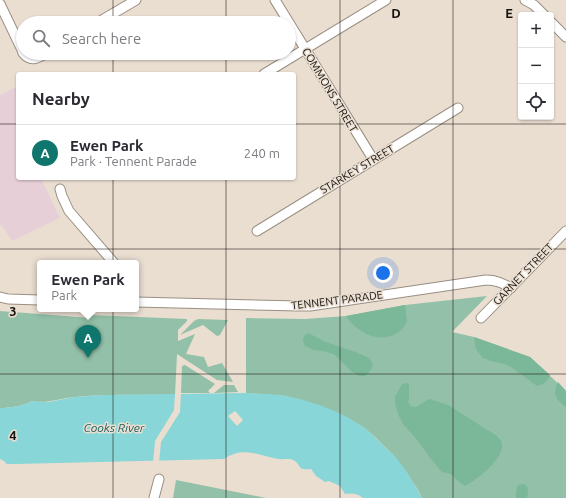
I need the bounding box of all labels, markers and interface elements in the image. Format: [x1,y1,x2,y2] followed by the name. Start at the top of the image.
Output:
[391,6,401,20] text: D
[505,6,513,20] text: E
[518,12,554,120] map controls
[518,12,554,48] button: +
[16,16,296,60] search box
[30,27,52,49] icon: search
[62,30,141,47] text: Search here
[300,46,360,134] street label: COMMONS STREET
[518,48,554,84] button: −
[518,84,554,120] button: locate
[32,89,90,108] text: Nearby
[70,137,143,154] text: Ewen Park
[318,142,396,196] street label: STARKEY STREET
[40,146,50,160] text: A
[244,146,280,160] text: 240 m
[70,154,197,168] text: Park · Tennent Parade
[490,241,556,307] street label: GARNET STREET
[37,260,139,312] popup
[373,263,393,283] your location
[51,271,125,288] text: Ewen Park
[51,288,77,302] text: Park
[291,288,383,312] street label: TENNENT PARADE
[9,304,17,318] text: 3
[75,325,101,358] pin: A
[84,421,145,434] water label: Cooks River
[9,428,17,442] text: 4

